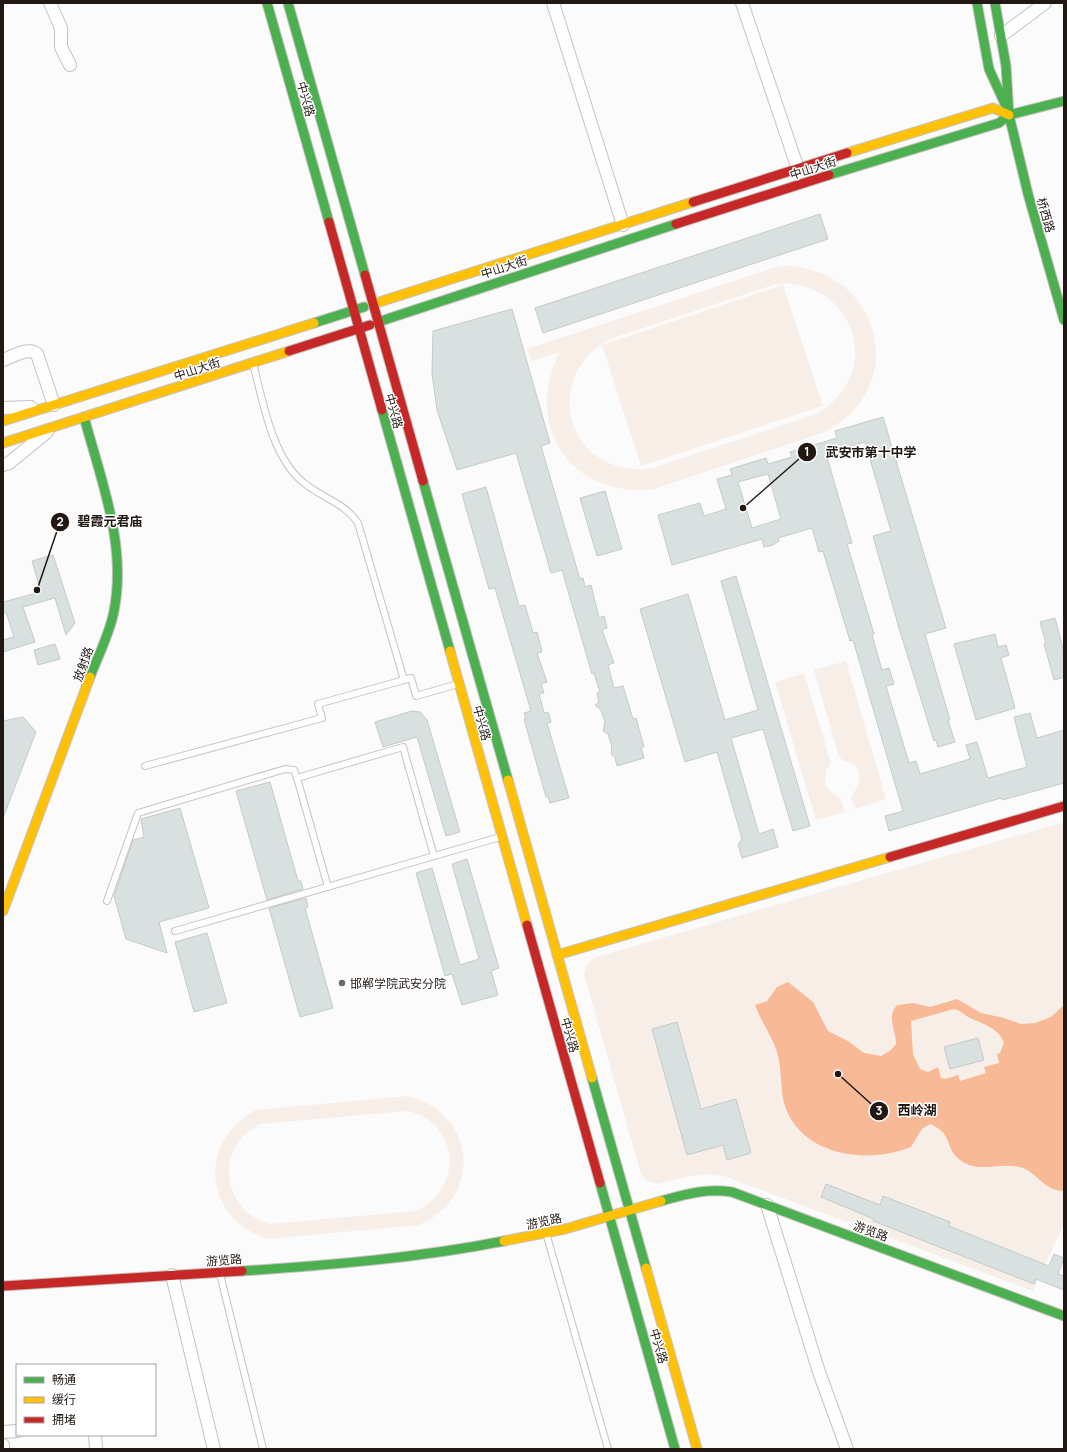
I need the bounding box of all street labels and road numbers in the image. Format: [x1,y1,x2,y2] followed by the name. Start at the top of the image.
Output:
[293,79,319,119] street label: 中兴路
[788,152,838,184] street label: 中山大街
[1033,195,1059,235] street label: 桥西路
[479,251,529,283] street label: 中山大街
[172,353,222,385] street label: 中山大街
[381,391,407,431] street label: 中兴路
[69,644,97,684] street label: 放射路
[469,703,495,743] street label: 中兴路
[557,1015,583,1055] street label: 中兴路
[525,1209,563,1233] street label: 游览路
[851,1217,891,1245] street label: 游览路
[205,1250,243,1270] street label: 游览路
[646,1326,672,1366] street label: 中兴路

